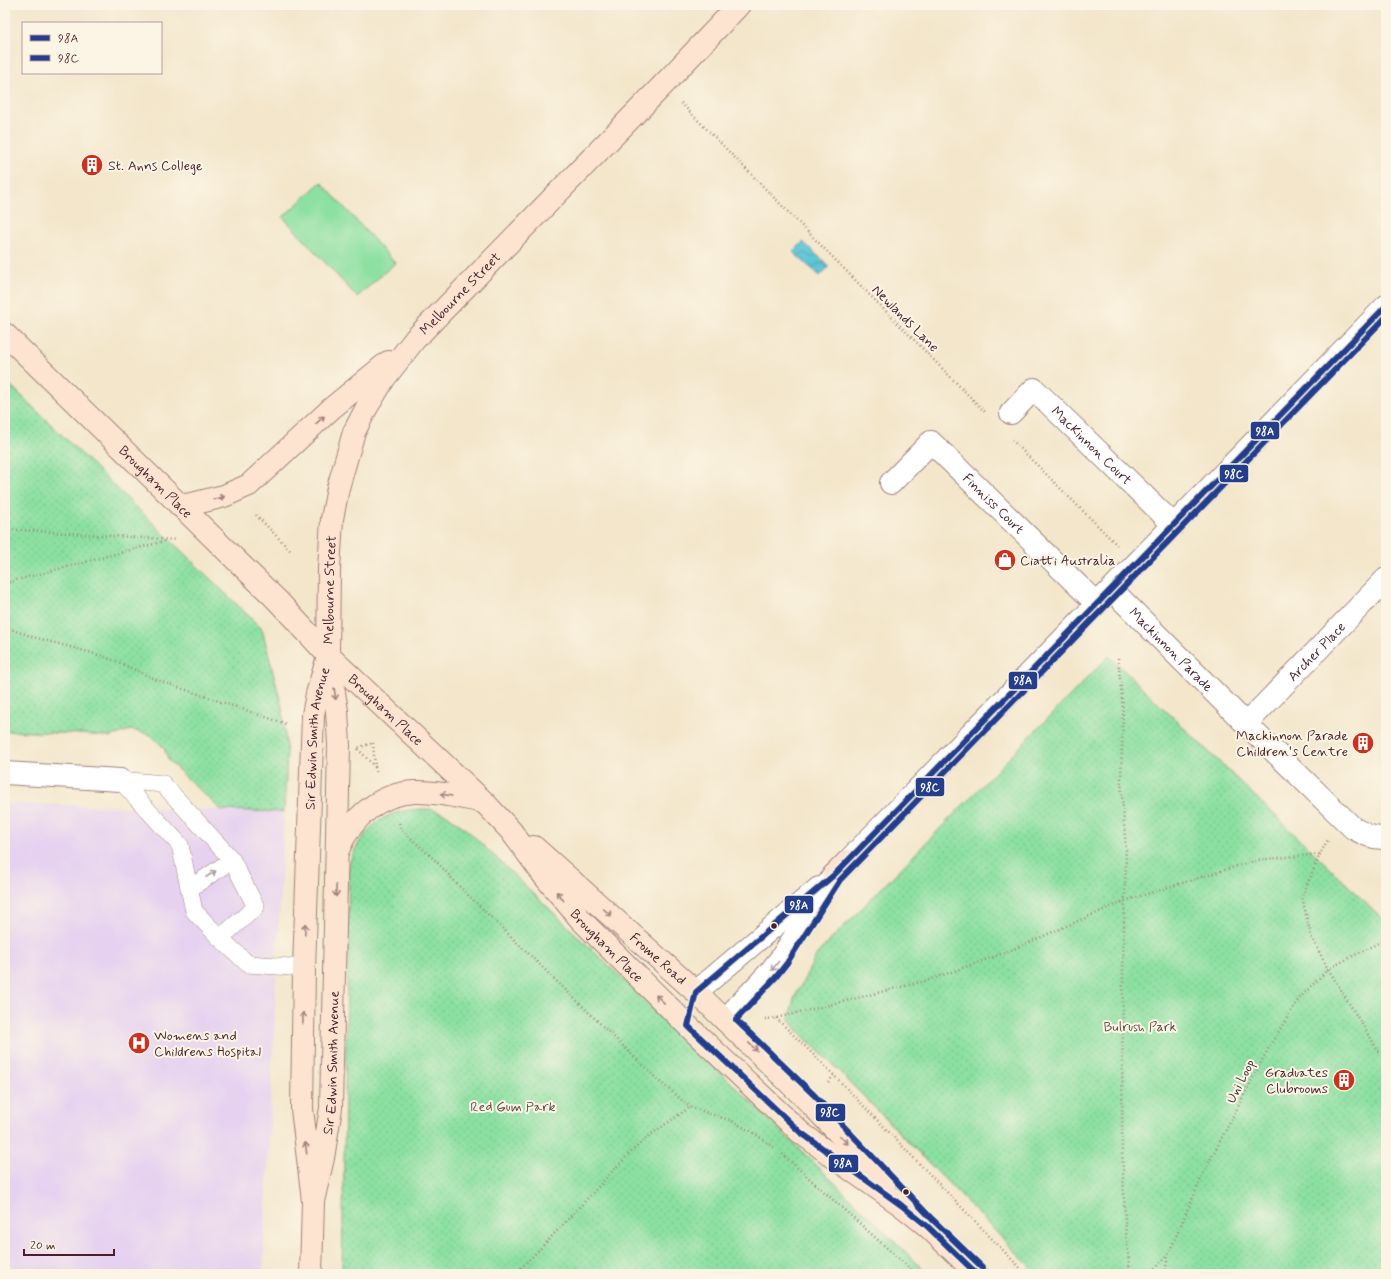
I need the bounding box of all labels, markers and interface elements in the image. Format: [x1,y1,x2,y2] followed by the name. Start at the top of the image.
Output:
[22,22,162,74] legend
[58,31,78,47] text: 98A
[58,51,79,67] text: 98C
[79,152,105,178] building icon: St. Anns College
[108,157,203,175] place label: St. Anns College
[416,248,505,339] street label: Melbourne Street
[868,281,943,356] street label: Newlands Lane
[1047,403,1136,490] street label: MacKinnon Court
[315,415,325,424] one-way arrow
[1250,421,1280,440] line badge: 98A
[1256,425,1274,439] text: 98A
[114,442,196,522] street label: Brougham Place
[1219,464,1249,483] line badge: 98C
[1224,468,1244,482] text: 98C
[958,470,1028,538] street label: Finniss Court
[212,494,225,501] one-way arrow
[320,534,341,644] street label: Melbourne Street
[992,547,1018,573] shop icon: Ciatti Australia
[1020,552,1115,570] place label: Ciatti Australia
[1125,604,1217,696] street label: Mackinnon Parade
[1284,618,1350,686] street label: Archer Place
[302,665,334,810] street label: Sir Edwin Smith Avenue
[344,671,426,750] street label: Brougham Place
[1008,671,1038,690] line badge: 98A
[1014,674,1032,688] text: 98A
[331,687,339,700] one-way arrow
[1236,727,1348,761] place label: Mackinnon Parade Children's Centre
[1350,730,1376,756] building icon: Mackinnon Parade Children's Centre
[915,777,945,797] line badge: 98C
[920,781,940,795] text: 98C
[440,791,453,799] one-way arrow
[205,870,216,879] one-way arrow
[332,884,340,897] one-way arrow
[556,890,565,901] one-way arrow
[784,895,814,914] line badge: 98A
[790,899,808,913] text: 98A
[566,906,647,987] street label: Brougham Place
[602,908,613,917] one-way arrow
[769,921,779,931] unlabelled marker
[301,923,309,936] one-way arrow
[626,929,690,989] street label: Frome Road
[771,960,779,971] one-way arrow
[319,991,344,1136] street label: Sir Edwin Smith Avenue
[655,994,665,1004] one-way arrow
[299,1012,307,1025] one-way arrow
[1103,1018,1177,1036] park label: Bulrush Park
[154,1027,261,1061] place label: Womens and Childrens Hospital
[126,1030,152,1056] hospital icon: Womens and Childrens Hospital
[748,1042,758,1052] one-way arrow
[1222,1056,1260,1106] street label: Uni Loop
[1265,1064,1328,1098] place label: Graduates Clubrooms
[1331,1067,1357,1093] building icon: Graduates Clubrooms
[470,1098,556,1116] park label: Red Gum Park
[815,1103,846,1122] line badge: 98C
[820,1106,840,1120] text: 98C
[840,1135,849,1145] one-way arrow
[302,1142,310,1155] one-way arrow
[828,1154,859,1173] line badge: 98A
[834,1157,852,1171] text: 98A
[901,1187,911,1197] unlabelled marker
[24,1231,114,1257] scale bar
[30,1238,56,1254] text: 20 m

